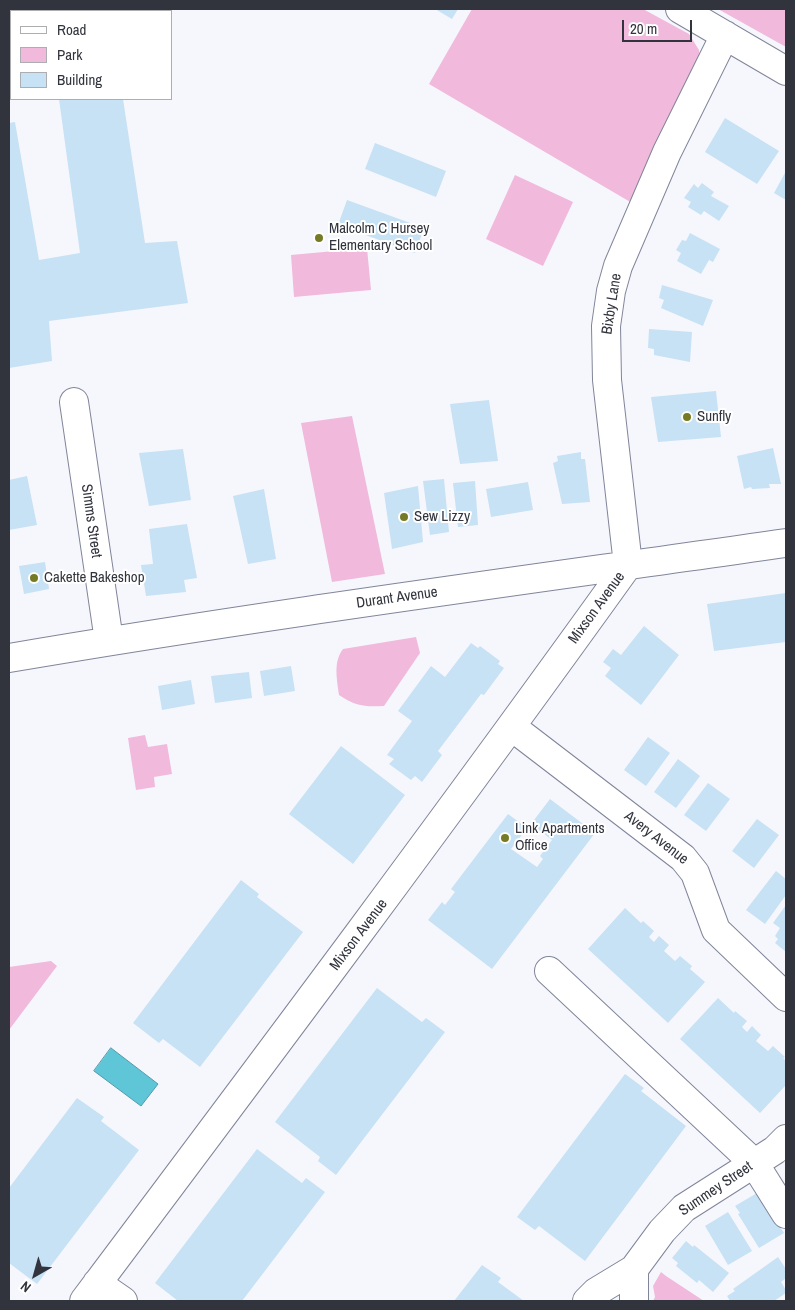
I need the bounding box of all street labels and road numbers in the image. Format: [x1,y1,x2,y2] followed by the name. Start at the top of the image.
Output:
[598,272,626,336] street label: Bixby Lane
[77,483,105,559] street label: Simms Street
[565,569,629,647] street label: Mixson Avenue
[355,583,439,613] street label: Durant Avenue
[620,807,692,869] street label: Avery Avenue
[326,896,392,974] street label: Mixson Avenue
[676,1158,756,1220] street label: Summey Street

